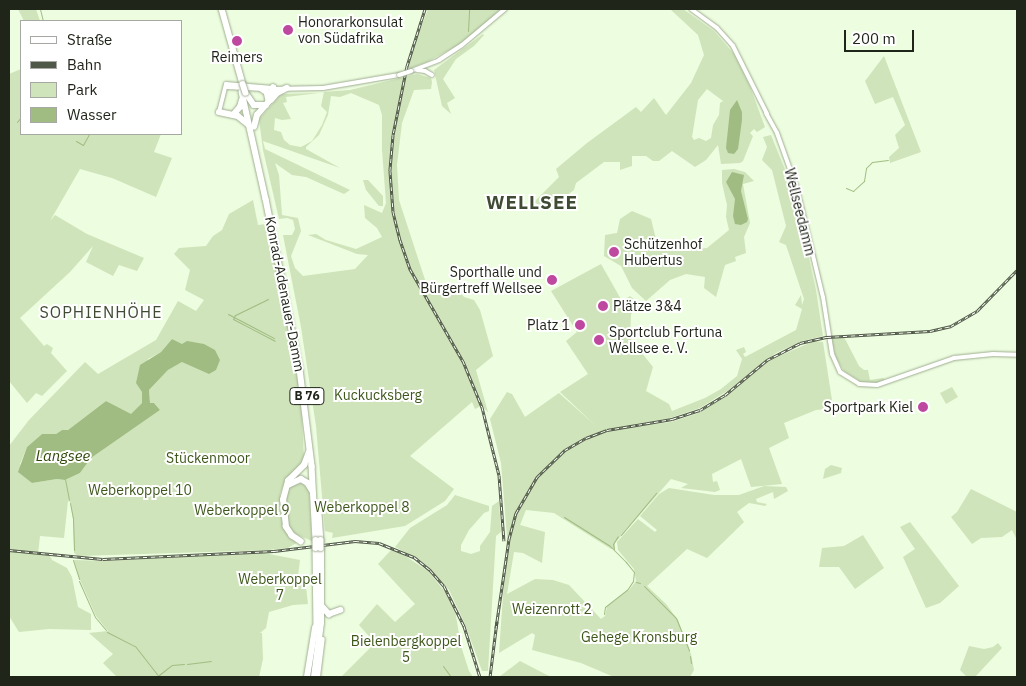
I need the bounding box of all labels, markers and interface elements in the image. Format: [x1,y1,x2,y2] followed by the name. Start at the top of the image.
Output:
[298,14,403,46] place label: Honorarkonsulat von Südafrika
[20,20,182,135] legend
[846,20,916,52] scale bar
[282,24,294,36] marker: Honorarkonsulat von Südafrika
[852,29,896,48] text: 200 m
[67,30,112,49] text: Straße
[231,35,243,47] marker: Reimers
[211,49,263,65] place label: Reimers
[67,55,102,74] text: Bahn
[67,80,97,99] text: Park
[67,105,117,124] text: Wasser
[781,166,819,258] street label: Wellseedamm
[485,192,579,214] district label: WELLSEE
[262,215,308,373] street label: Konrad-Adenauer-Damm
[624,236,702,268] place label: Schützenhof Hubertus
[608,246,620,258] marker: Schützenhof Hubertus
[420,264,542,296] place label: Sporthalle und Bürgertreff Wellsee
[546,274,558,286] marker: Sporthalle und Bürgertreff Wellsee
[613,298,682,314] place label: Plätze 3&4
[597,300,609,312] marker: Plätze 3&4
[38,302,164,322] district label: SOPHIENHÖHE
[527,317,570,333] place label: Platz 1
[574,319,586,331] marker: Platz 1
[609,324,722,357] place label: Sportclub Fortuna Wellsee e. V.
[593,334,605,346] marker: Sportclub Fortuna Wellsee e. V.
[288,386,326,406] road number: B 76
[334,387,422,403] park label: Kuckucksberg
[824,399,913,415] place label: Sportpark Kiel
[917,401,929,413] marker: Sportpark Kiel
[36,447,90,465] water label: Langsee
[166,450,250,466] park label: Stückenmoor
[88,482,192,498] park label: Weberkoppel 10
[314,499,410,515] park label: Weberkoppel 8
[194,502,290,518] park label: Weberkoppel 9
[238,571,322,604] park label: Weberkoppel 7
[512,601,592,617] park label: Weizenrott 2
[581,629,697,645] park label: Gehege Kronsburg
[351,633,461,666] park label: Bielenbergkoppel 5

